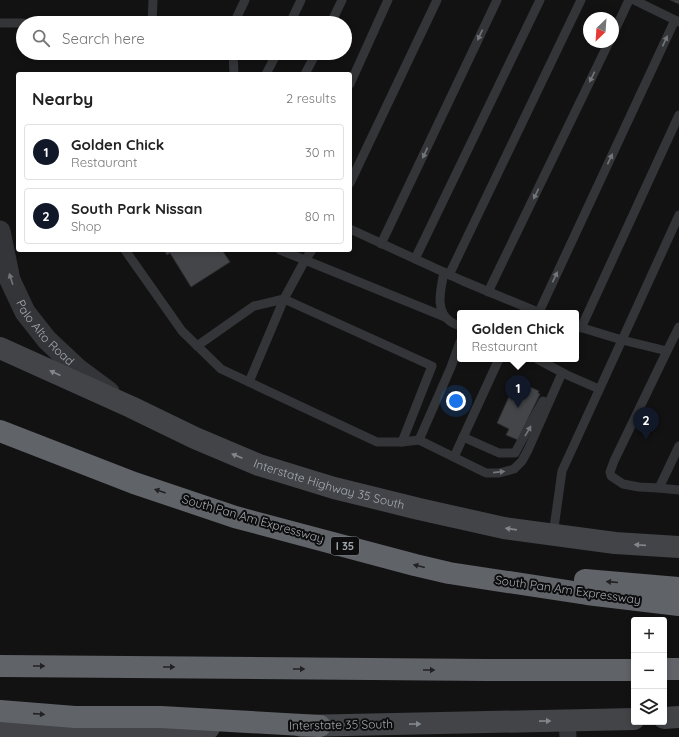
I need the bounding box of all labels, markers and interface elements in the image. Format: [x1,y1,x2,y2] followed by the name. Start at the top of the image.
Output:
[583,12,619,48] north arrow
[16,16,352,60] search box
[30,27,52,49] icon: search
[62,29,145,48] text: Search here
[477,30,483,41] one-way arrow
[662,36,668,47] one-way arrow
[589,71,595,83] one-way arrow
[32,88,93,109] text: Nearby
[286,90,336,106] text: 2 results
[71,135,164,154] text: Golden Chick
[43,144,49,160] text: 1
[305,144,335,160] text: 30 m
[422,147,428,158] one-way arrow
[71,154,137,170] text: Restaurant
[607,154,613,165] one-way arrow
[532,188,539,200] one-way arrow
[71,199,202,218] text: South Park Nissan
[42,208,50,224] text: 2
[305,208,335,224] text: 80 m
[71,218,101,234] text: Shop
[552,271,558,283] one-way arrow
[8,273,14,285] one-way arrow
[13,297,77,368] street label: Palo Alto Road
[457,310,579,362] popup
[471,319,565,338] text: Golden Chick
[471,338,538,354] text: Restaurant
[49,370,61,376] one-way arrow
[505,375,531,408] pin: 1
[446,391,466,411] your location
[633,407,659,440] pin: 2
[524,425,531,437] one-way arrow
[232,453,243,459] one-way arrow
[251,456,406,512] street label: Interstate Highway 35 South
[493,469,505,476] one-way arrow
[153,488,165,494] one-way arrow
[180,491,326,546] street label: South Pan Am Expressway
[505,526,517,532] one-way arrow
[331,537,359,555] road number: I 35
[634,541,646,548] one-way arrow
[413,563,425,569] one-way arrow
[494,572,642,607] street label: South Pan Am Expressway
[606,579,618,586] one-way arrow
[631,617,667,725] map controls
[631,617,667,653] button: +
[631,653,667,689] button: −
[33,663,46,669] one-way arrow
[163,664,175,671] one-way arrow
[293,666,306,672] one-way arrow
[423,667,436,673] one-way arrow
[631,689,667,725] button: layers
[33,711,45,718] one-way arrow
[289,716,393,733] street label: Interstate 35 South
[539,718,552,724] one-way arrow
[409,721,422,727] one-way arrow

